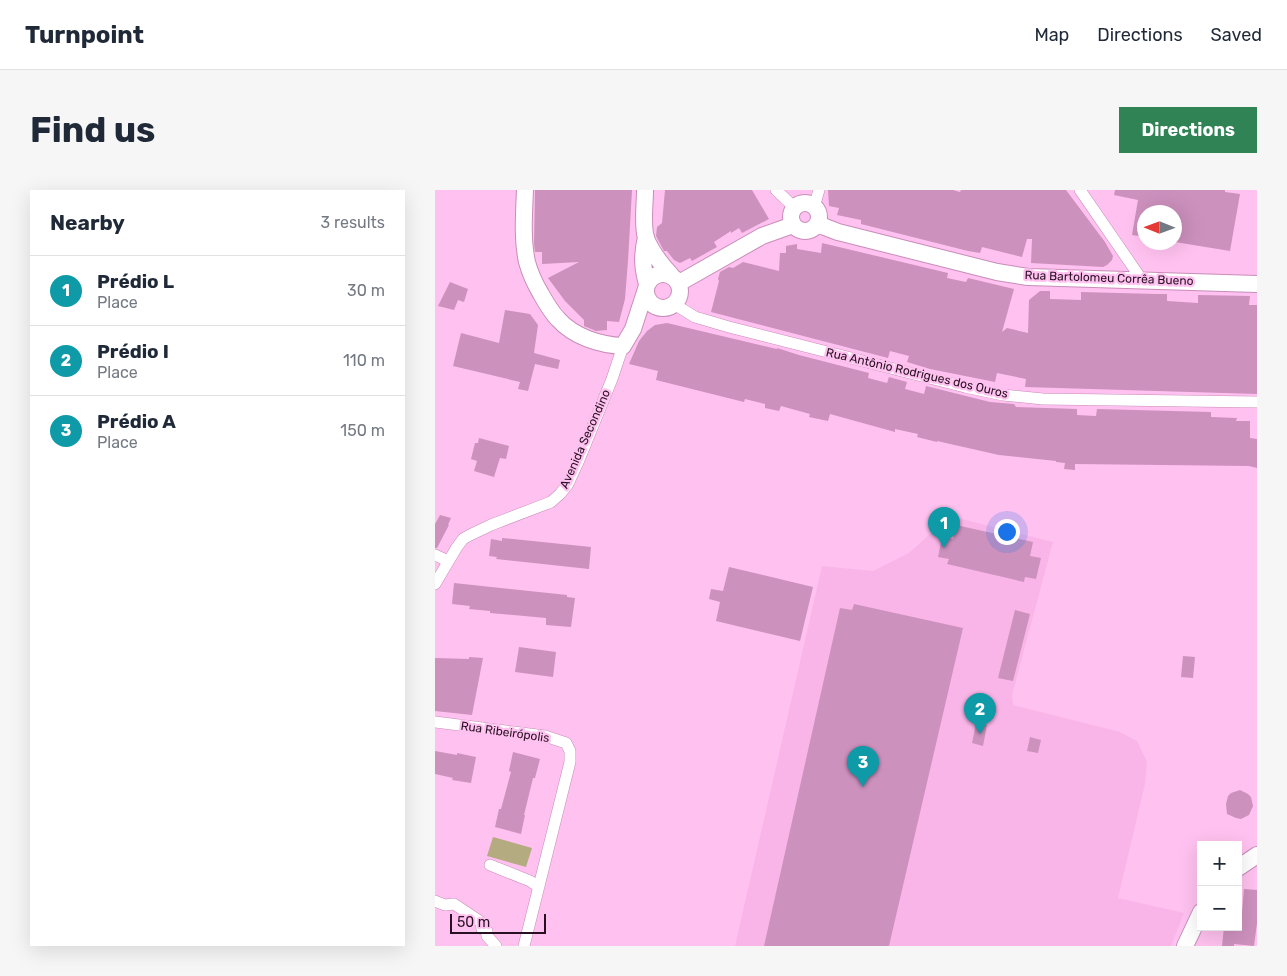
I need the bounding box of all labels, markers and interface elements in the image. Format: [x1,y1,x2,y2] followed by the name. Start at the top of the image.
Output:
[25,21,144,49] text: Turnpoint
[1034,24,1069,46] text: Map
[1097,24,1183,46] text: Directions
[1211,24,1262,46] text: Saved
[1119,107,1257,153] button: Directions
[30,109,155,151] text: Find us
[1137,205,1182,250] north arrow
[50,210,125,235] text: Nearby
[320,213,385,232] text: 3 results
[1024,268,1194,288] street label: Rua Bartolomeu Corrêa Bueno
[97,270,174,293] text: Prédio L
[62,281,70,300] text: 1
[347,281,385,300] text: 30 m
[97,293,138,312] text: Place
[97,340,169,363] text: Prédio I
[825,345,1009,401] street label: Rua Antônio Rodrigues dos Ouros
[61,351,71,370] text: 2
[343,351,385,370] text: 110 m
[97,363,138,382] text: Place
[557,387,613,491] street label: Avenida Secondino
[97,410,176,433] text: Prédio A
[61,421,71,440] text: 3
[340,421,385,440] text: 150 m
[97,433,138,452] text: Place
[928,507,960,548] pin: 1
[994,519,1020,545] your location
[964,693,996,734] pin: 2
[460,719,550,745] street label: Rua Ribeirópolis
[847,746,879,787] pin: 3
[1197,841,1242,931] map controls
[1197,841,1242,886] button: +
[1197,886,1242,931] button: −
[450,911,546,934] scale bar
[457,914,490,931] text: 50 m

